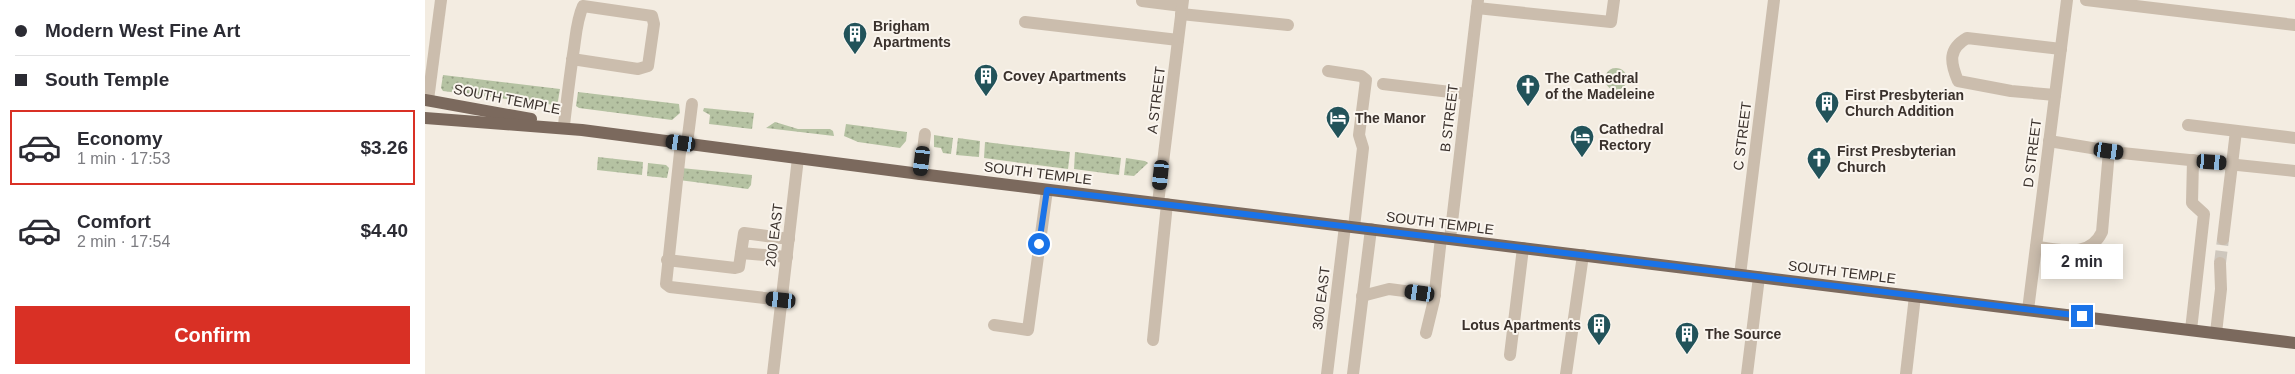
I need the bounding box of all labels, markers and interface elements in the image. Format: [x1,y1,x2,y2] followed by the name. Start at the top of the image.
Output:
[873,18,951,50] place label: Brigham Apartments
[45,20,240,41] text: Modern West Fine Art
[842,21,868,55] building icon: Brigham Apartments
[973,63,999,97] building icon: Covey Apartments
[1144,65,1168,135] street label: A STREET
[1003,68,1126,84] place label: Covey Apartments
[45,69,169,90] text: South Temple
[1545,70,1655,102] place label: The Cathedral of the Madeleine
[1515,73,1541,107] church icon: The Cathedral of the Madeleine
[452,81,562,117] street label: SOUTH TEMPLE
[1437,83,1461,153] street label: B STREET
[1845,87,1964,119] place label: First Presbyterian Church Addition
[1814,90,1840,124] building icon: First Presbyterian Church Addition
[1730,100,1754,171] street label: C STREET
[1325,105,1351,139] hotel icon: The Manor
[1355,110,1426,126] place label: The Manor
[2020,117,2044,188] street label: D STREET
[1599,121,1664,153] place label: Cathedral Rectory
[1569,124,1595,158] hotel icon: Cathedral Rectory
[17,125,62,170] icon: car
[77,128,163,149] text: Economy
[665,133,696,153] car
[360,137,408,158] text: $3.26
[2093,141,2124,161] car
[1837,143,1956,175] place label: First Presbyterian Church
[912,145,931,177] car
[1806,146,1832,180] church icon: First Presbyterian Church
[77,150,170,167] text: 1 min · 17:53
[2196,153,2227,171] car
[983,158,1093,188] street label: SOUTH TEMPLE
[1151,159,1170,191] car
[762,202,786,268] street label: 200 EAST
[17,208,62,253] icon: car
[1385,208,1495,238] street label: SOUTH TEMPLE
[77,211,151,232] text: Comfort
[360,220,408,241] text: $4.40
[77,233,170,250] text: 2 min · 17:54
[1028,233,1050,255] route start
[2041,244,2123,278] callout: 2 min
[2061,253,2103,270] text: 2 min
[1787,257,1897,287] street label: SOUTH TEMPLE
[1309,265,1333,331] street label: 300 EAST
[1404,283,1435,303] car
[765,291,796,309] car
[2071,305,2093,327] route end
[15,306,410,364] button: Confirm
[1586,312,1612,346] building icon: Lotus Apartments
[1462,317,1581,333] place label: Lotus Apartments
[1674,321,1700,355] building icon: The Source
[1705,326,1781,342] place label: The Source

